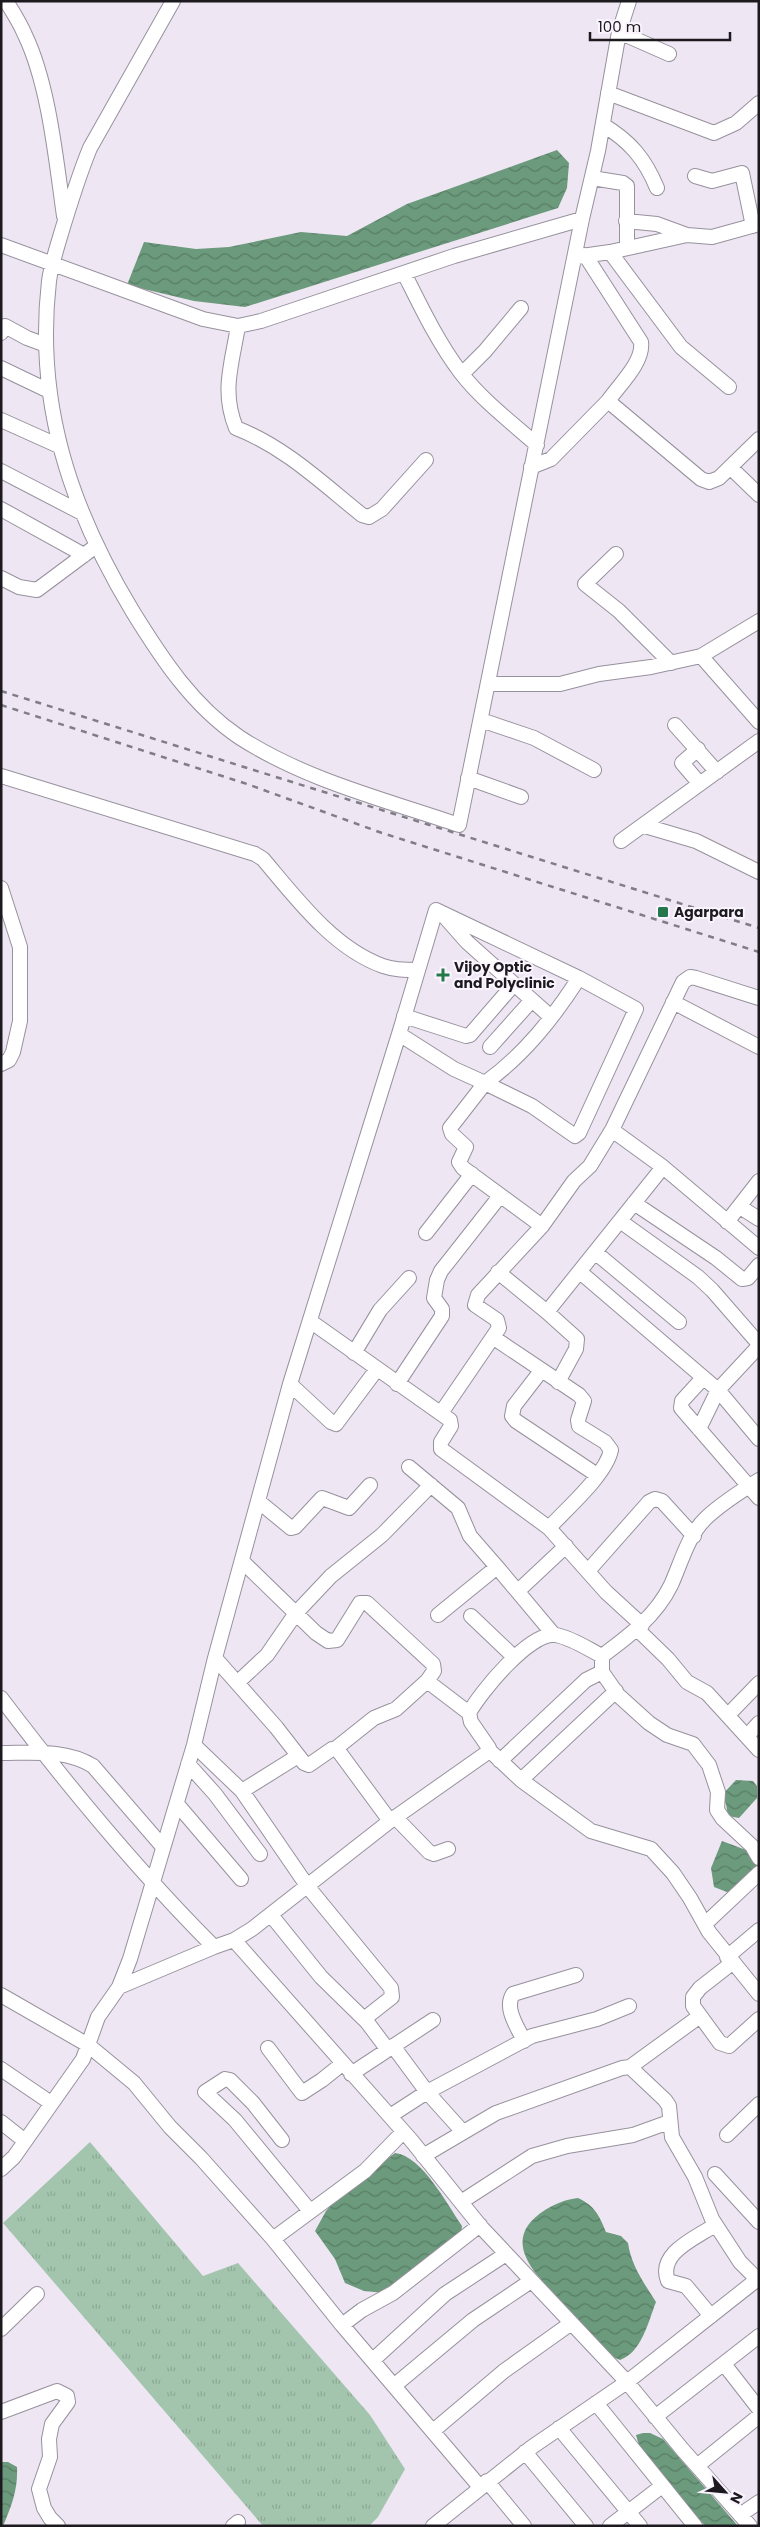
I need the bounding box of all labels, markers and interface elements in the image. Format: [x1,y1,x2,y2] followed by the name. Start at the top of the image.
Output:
[590,10,730,42] scale bar
[598,16,641,37] text: 100 m
[674,902,744,922] place label: Agarpara
[656,905,670,919] marker: Agarpara
[454,957,555,993] place label: Vijoy Optic and Polyclinic
[436,968,450,982] marker: Vijoy Optic and Polyclinic
[700,2467,750,2517] north arrow
[725,2489,748,2507] text: N

